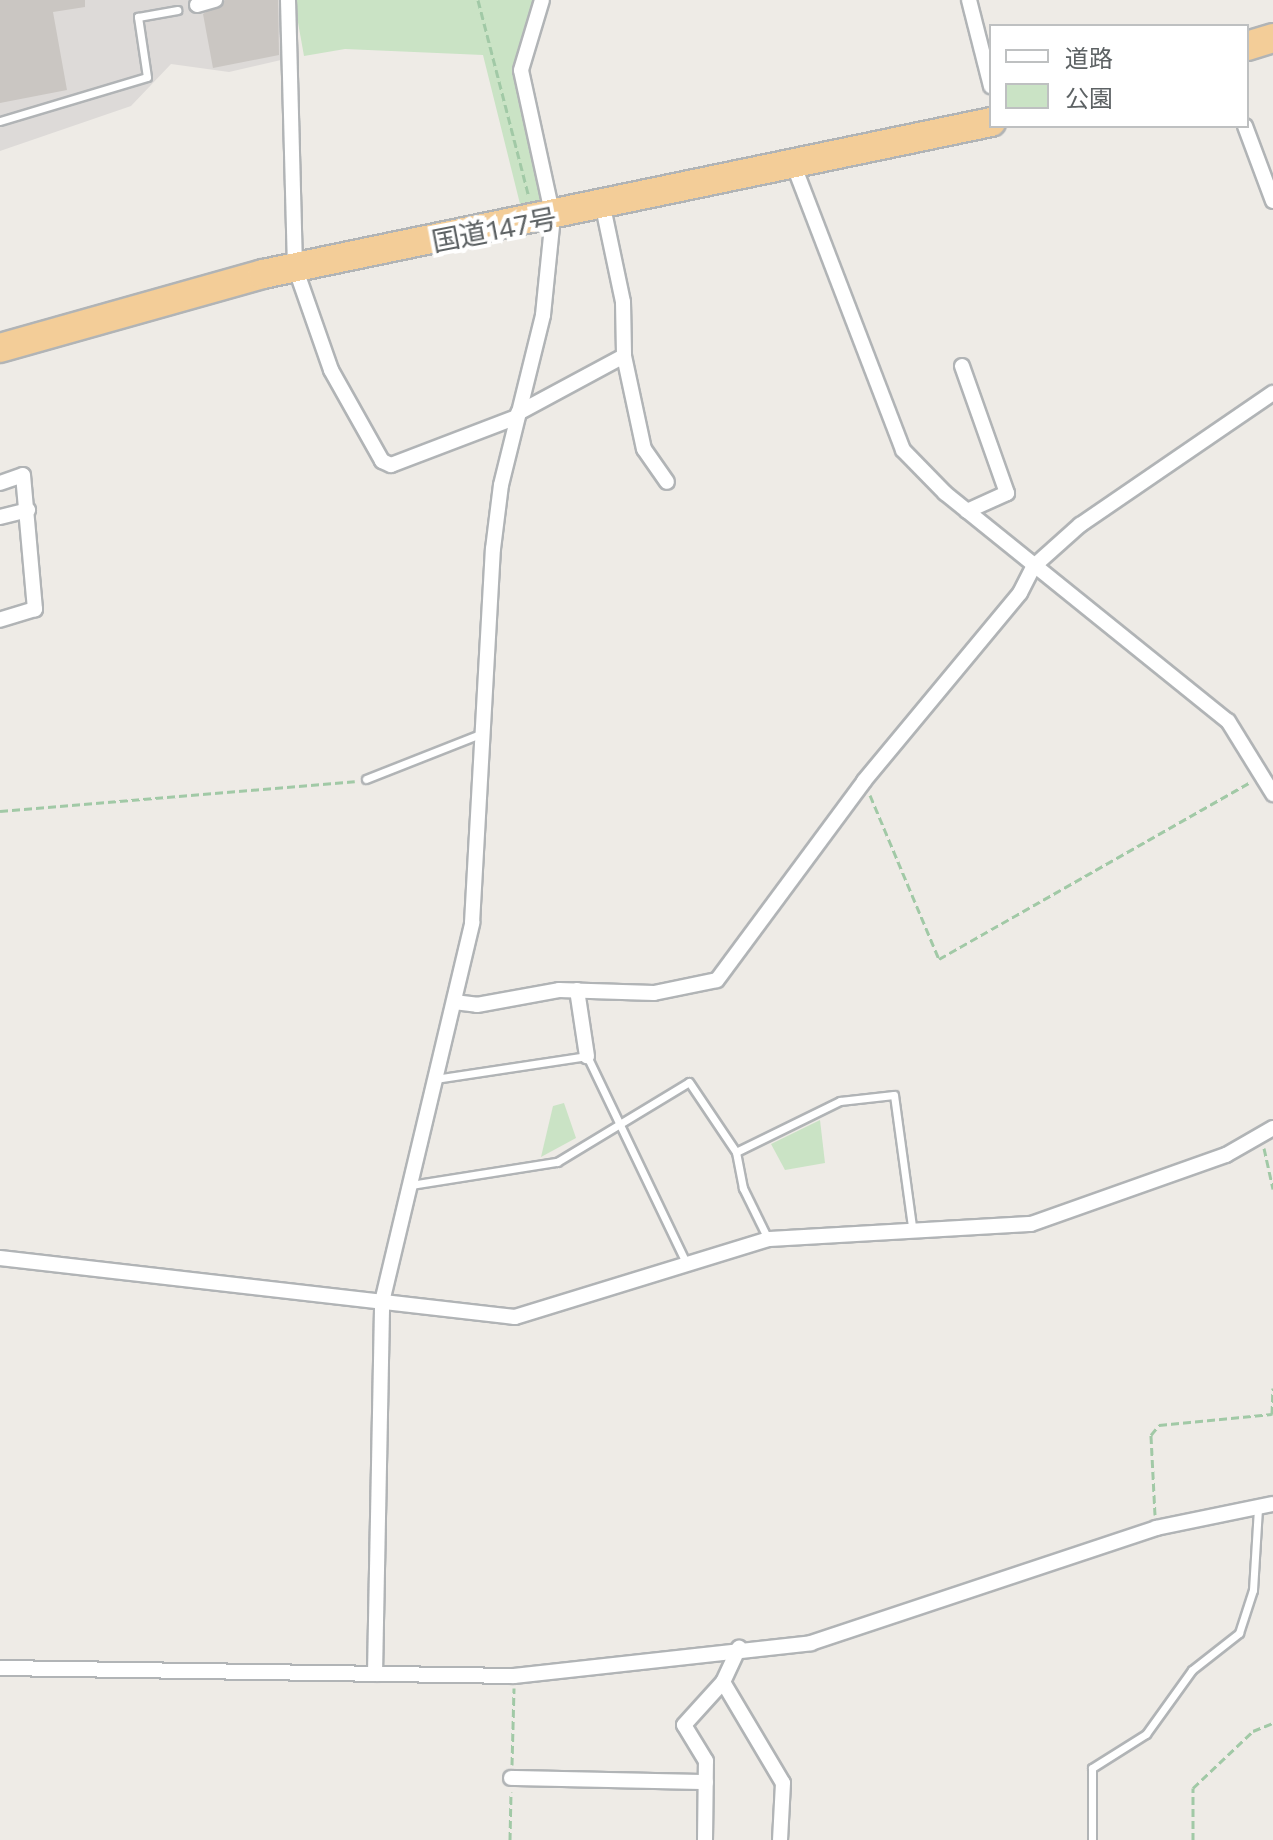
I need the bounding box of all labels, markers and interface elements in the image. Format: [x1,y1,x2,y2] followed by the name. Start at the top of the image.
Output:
[989,24,1249,128] legend
[1065,43,1113,72] text: 道路
[1065,83,1113,112] text: 公園
[428,200,560,258] street label: 国道147号

